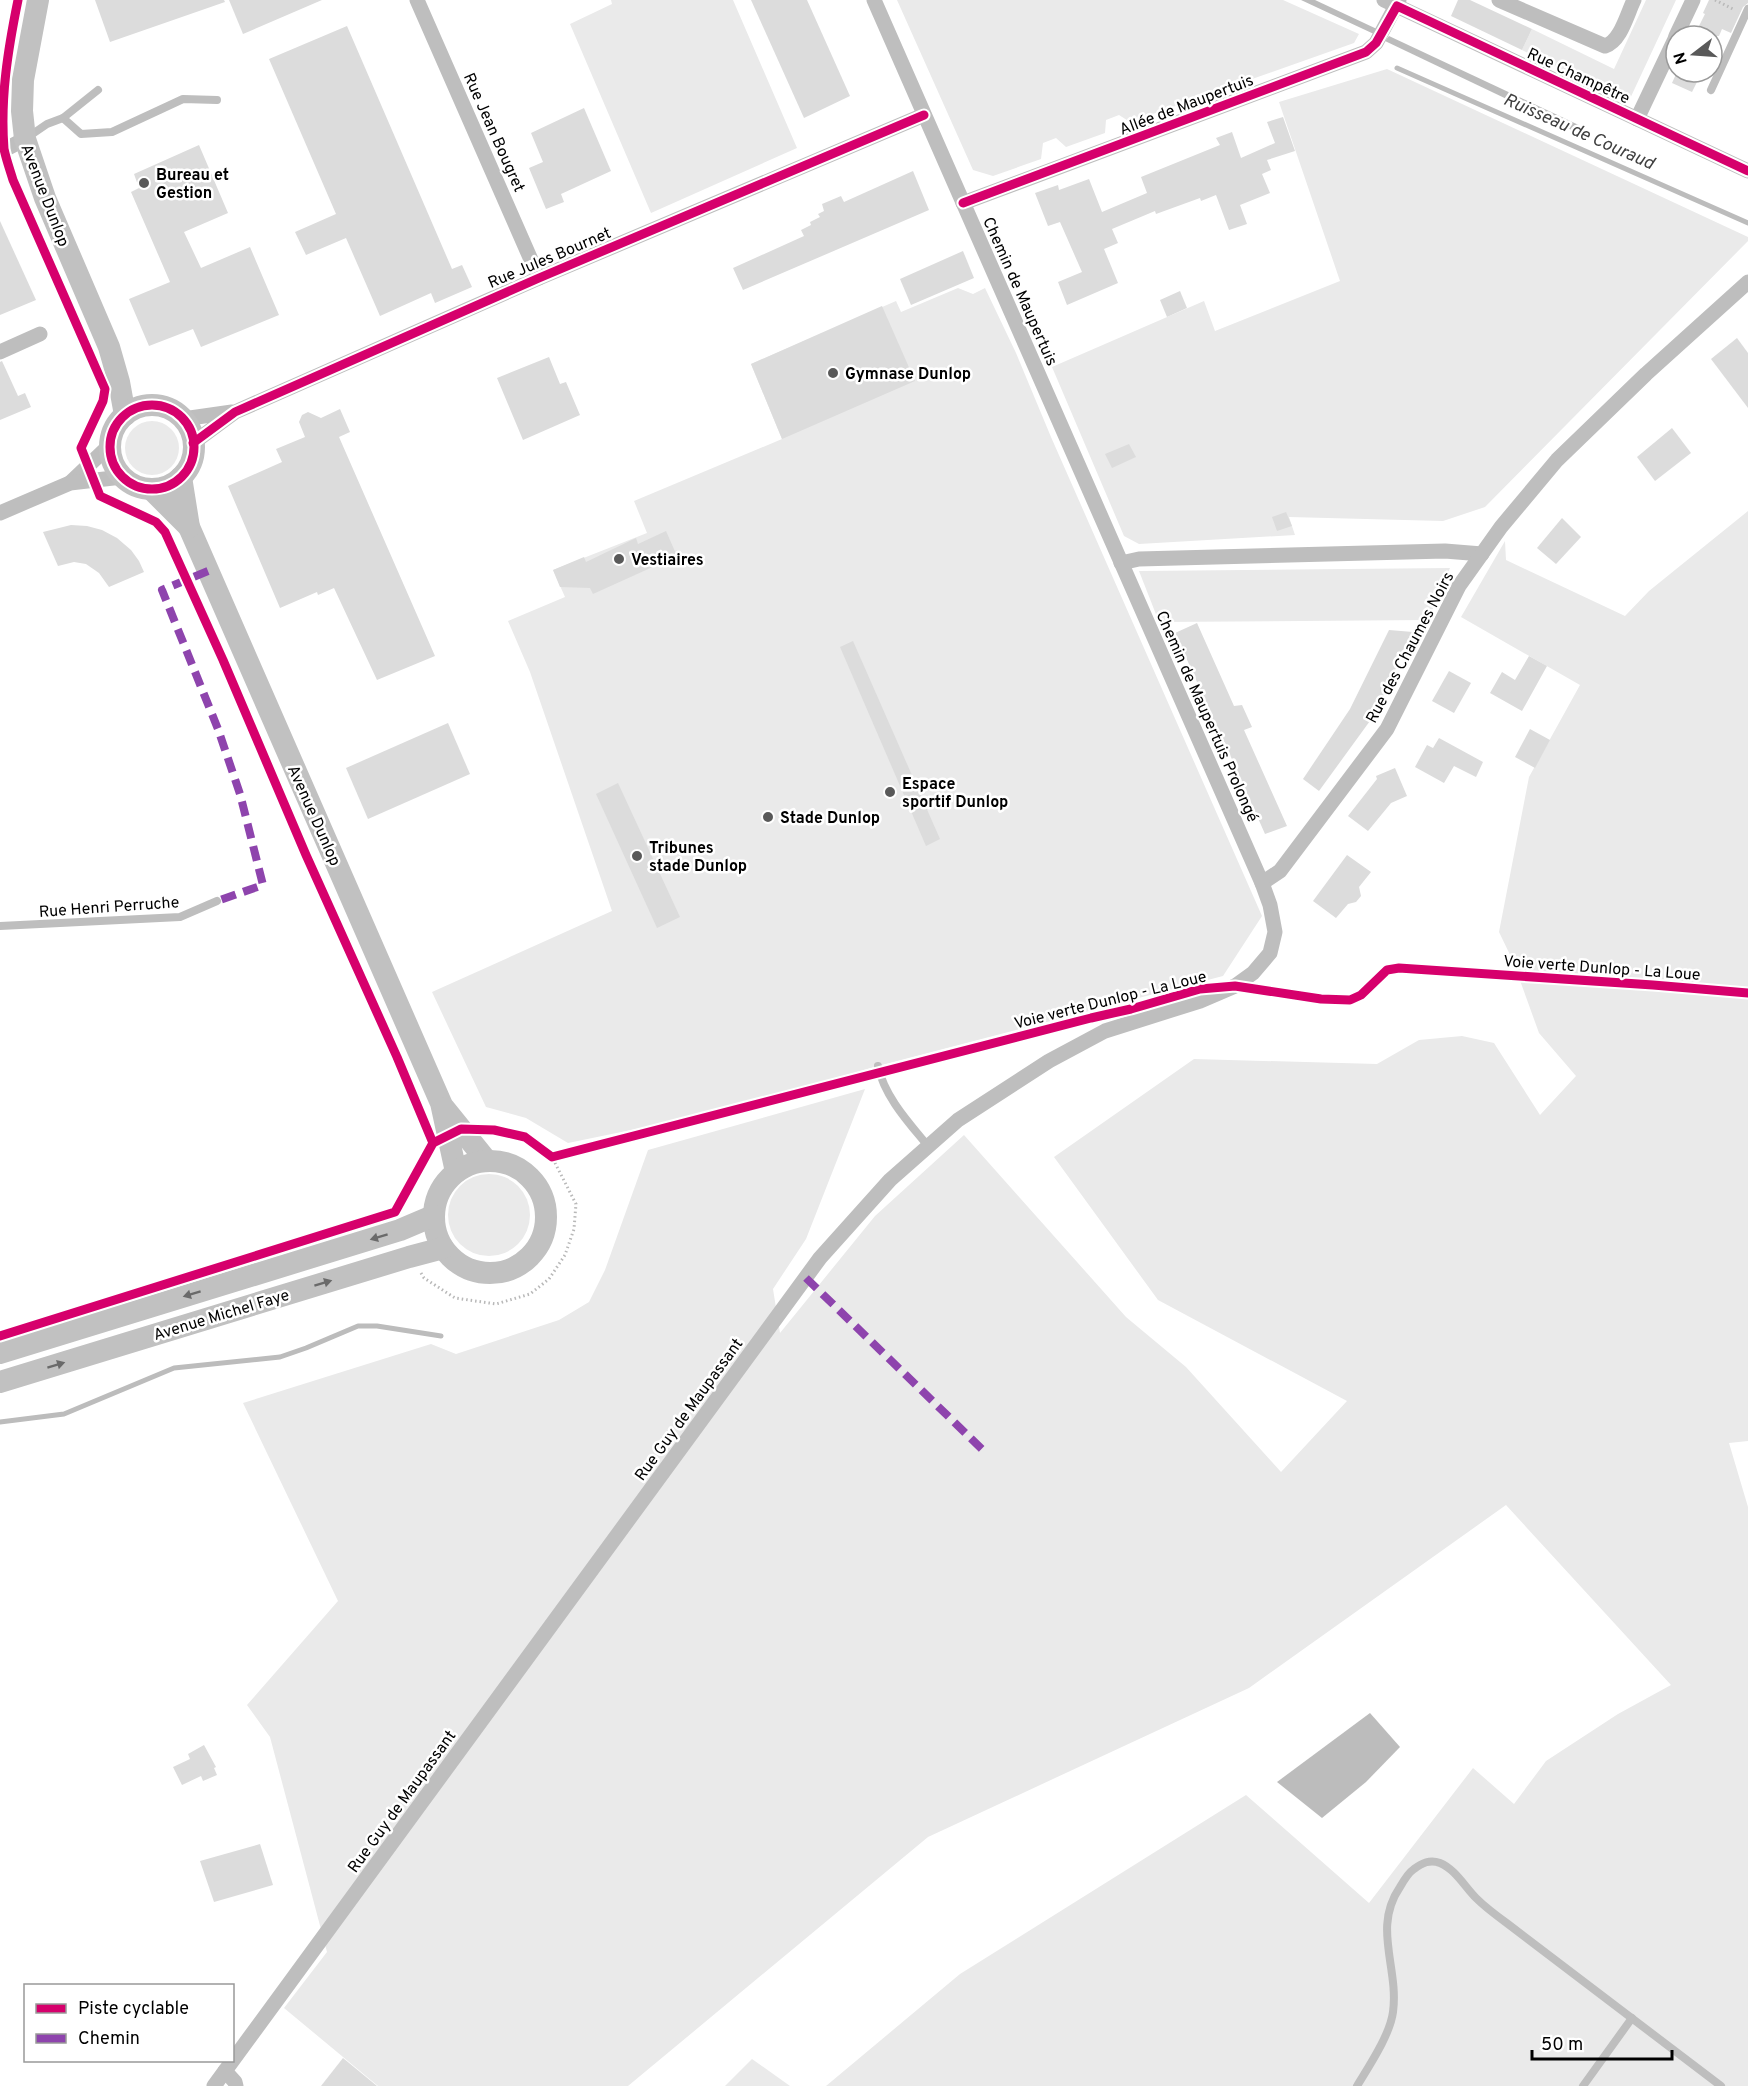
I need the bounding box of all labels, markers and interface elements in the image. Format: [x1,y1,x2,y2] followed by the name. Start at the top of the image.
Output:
[1664,24,1724,84] north arrow
[1524,44,1633,109] street label: Rue Champêtre
[1670,49,1693,66] text: N
[458,70,528,195] street label: Rue Jean Bougret
[1117,71,1257,141] street label: Allée de Maupertuis
[1499,89,1659,176] water label: Ruisseau de Couraud
[15,142,73,250] street label: Avenue Dunlop
[156,166,229,204] place label: Bureau et Gestion
[137,176,151,190] marker: Bureau et Gestion
[977,214,1061,369] street label: Chemin de Maupertuis
[485,224,614,294] street label: Rue Jules Bournet
[845,365,971,385] place label: Gymnase Dunlop
[826,366,840,380] marker: Gymnase Dunlop
[631,551,704,571] place label: Vestiaires
[612,552,626,566] marker: Vestiaires
[1362,569,1459,727] street label: Rue des Chaumes Noirs
[1150,608,1262,826] street label: Chemin de Maupertuis Prolongé
[282,762,344,869] street label: Avenue Dunlop
[902,775,1008,813] place label: Espace sportif Dunlop
[883,785,897,799] marker: Espace sportif Dunlop
[780,809,880,829] place label: Stade Dunlop
[761,810,775,824] marker: Stade Dunlop
[649,839,747,877] place label: Tribunes stade Dunlop
[630,849,644,863] marker: Tribunes stade Dunlop
[38,893,180,923] street label: Rue Henri Perruche
[1503,952,1701,986] street label: Voie verte Dunlop - La Loue
[1012,967,1209,1035] street label: Voie verte Dunlop - La Loue
[370,1233,388,1242] one-way arrow
[314,1278,332,1287] one-way arrow
[151,1286,292,1346] street label: Avenue Michel Faye
[183,1290,201,1299] one-way arrow
[631,1335,748,1485] street label: Rue Guy de Maupassant
[47,1360,65,1369] one-way arrow
[344,1727,461,1877] street label: Rue Guy de Maupassant
[24,1984,234,2062] legend
[78,1998,189,2021] text: Piste cyclable
[1532,2023,1672,2061] scale bar
[78,2028,140,2051] text: Chemin
[1541,2034,1583,2057] text: 50 m

